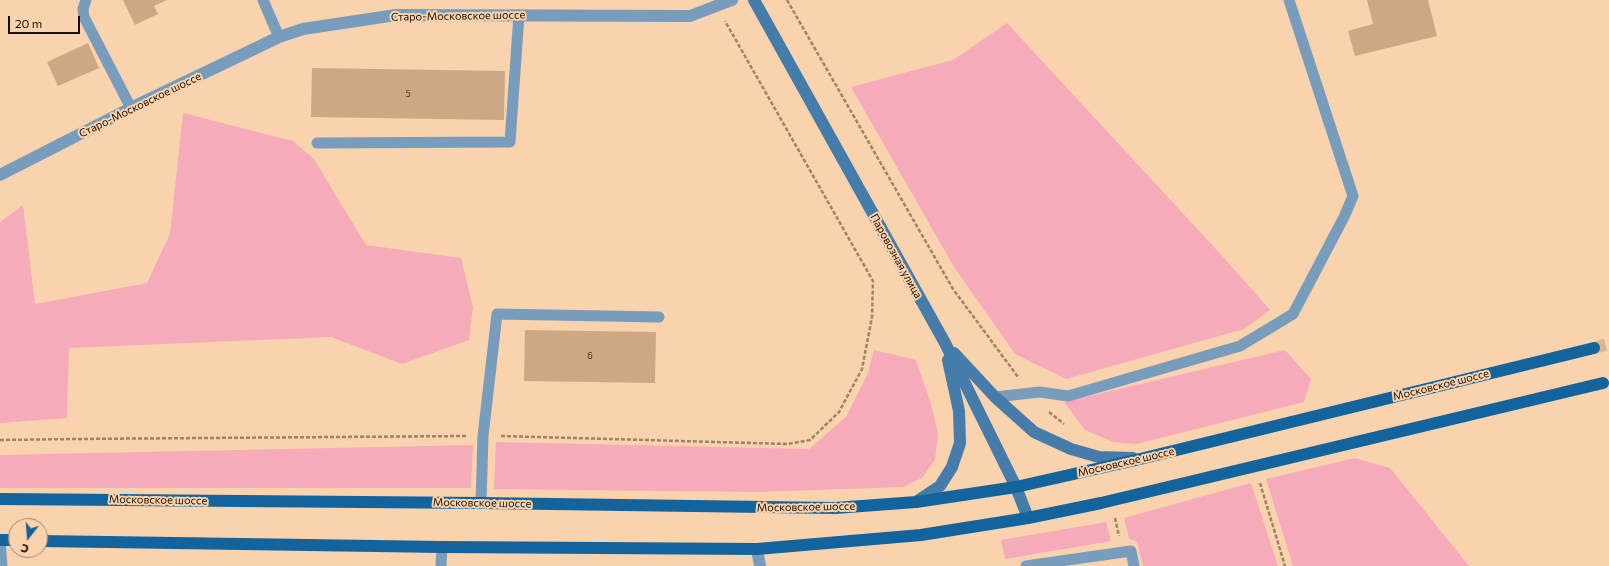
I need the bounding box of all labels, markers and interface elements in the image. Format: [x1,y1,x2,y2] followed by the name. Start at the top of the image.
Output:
[10,8,82,34] scale bar
[391,8,525,24] street label: Старо-Московское шоссе
[15,16,42,30] text: 20 m
[77,70,203,140] street label: Старо-Московское шоссе
[405,89,411,99] house number: 5
[867,211,925,301] street label: Паровозная улица
[587,351,593,361] house number: 6
[1392,367,1490,403] street label: Московское шоссе
[1077,444,1175,480] street label: Московское шоссе
[109,493,207,507] street label: Московское шоссе
[433,496,531,510] street label: Московское шоссе
[757,500,855,514] street label: Московское шоссе
[8,518,48,558] north arrow
[19,542,30,556] text: С

